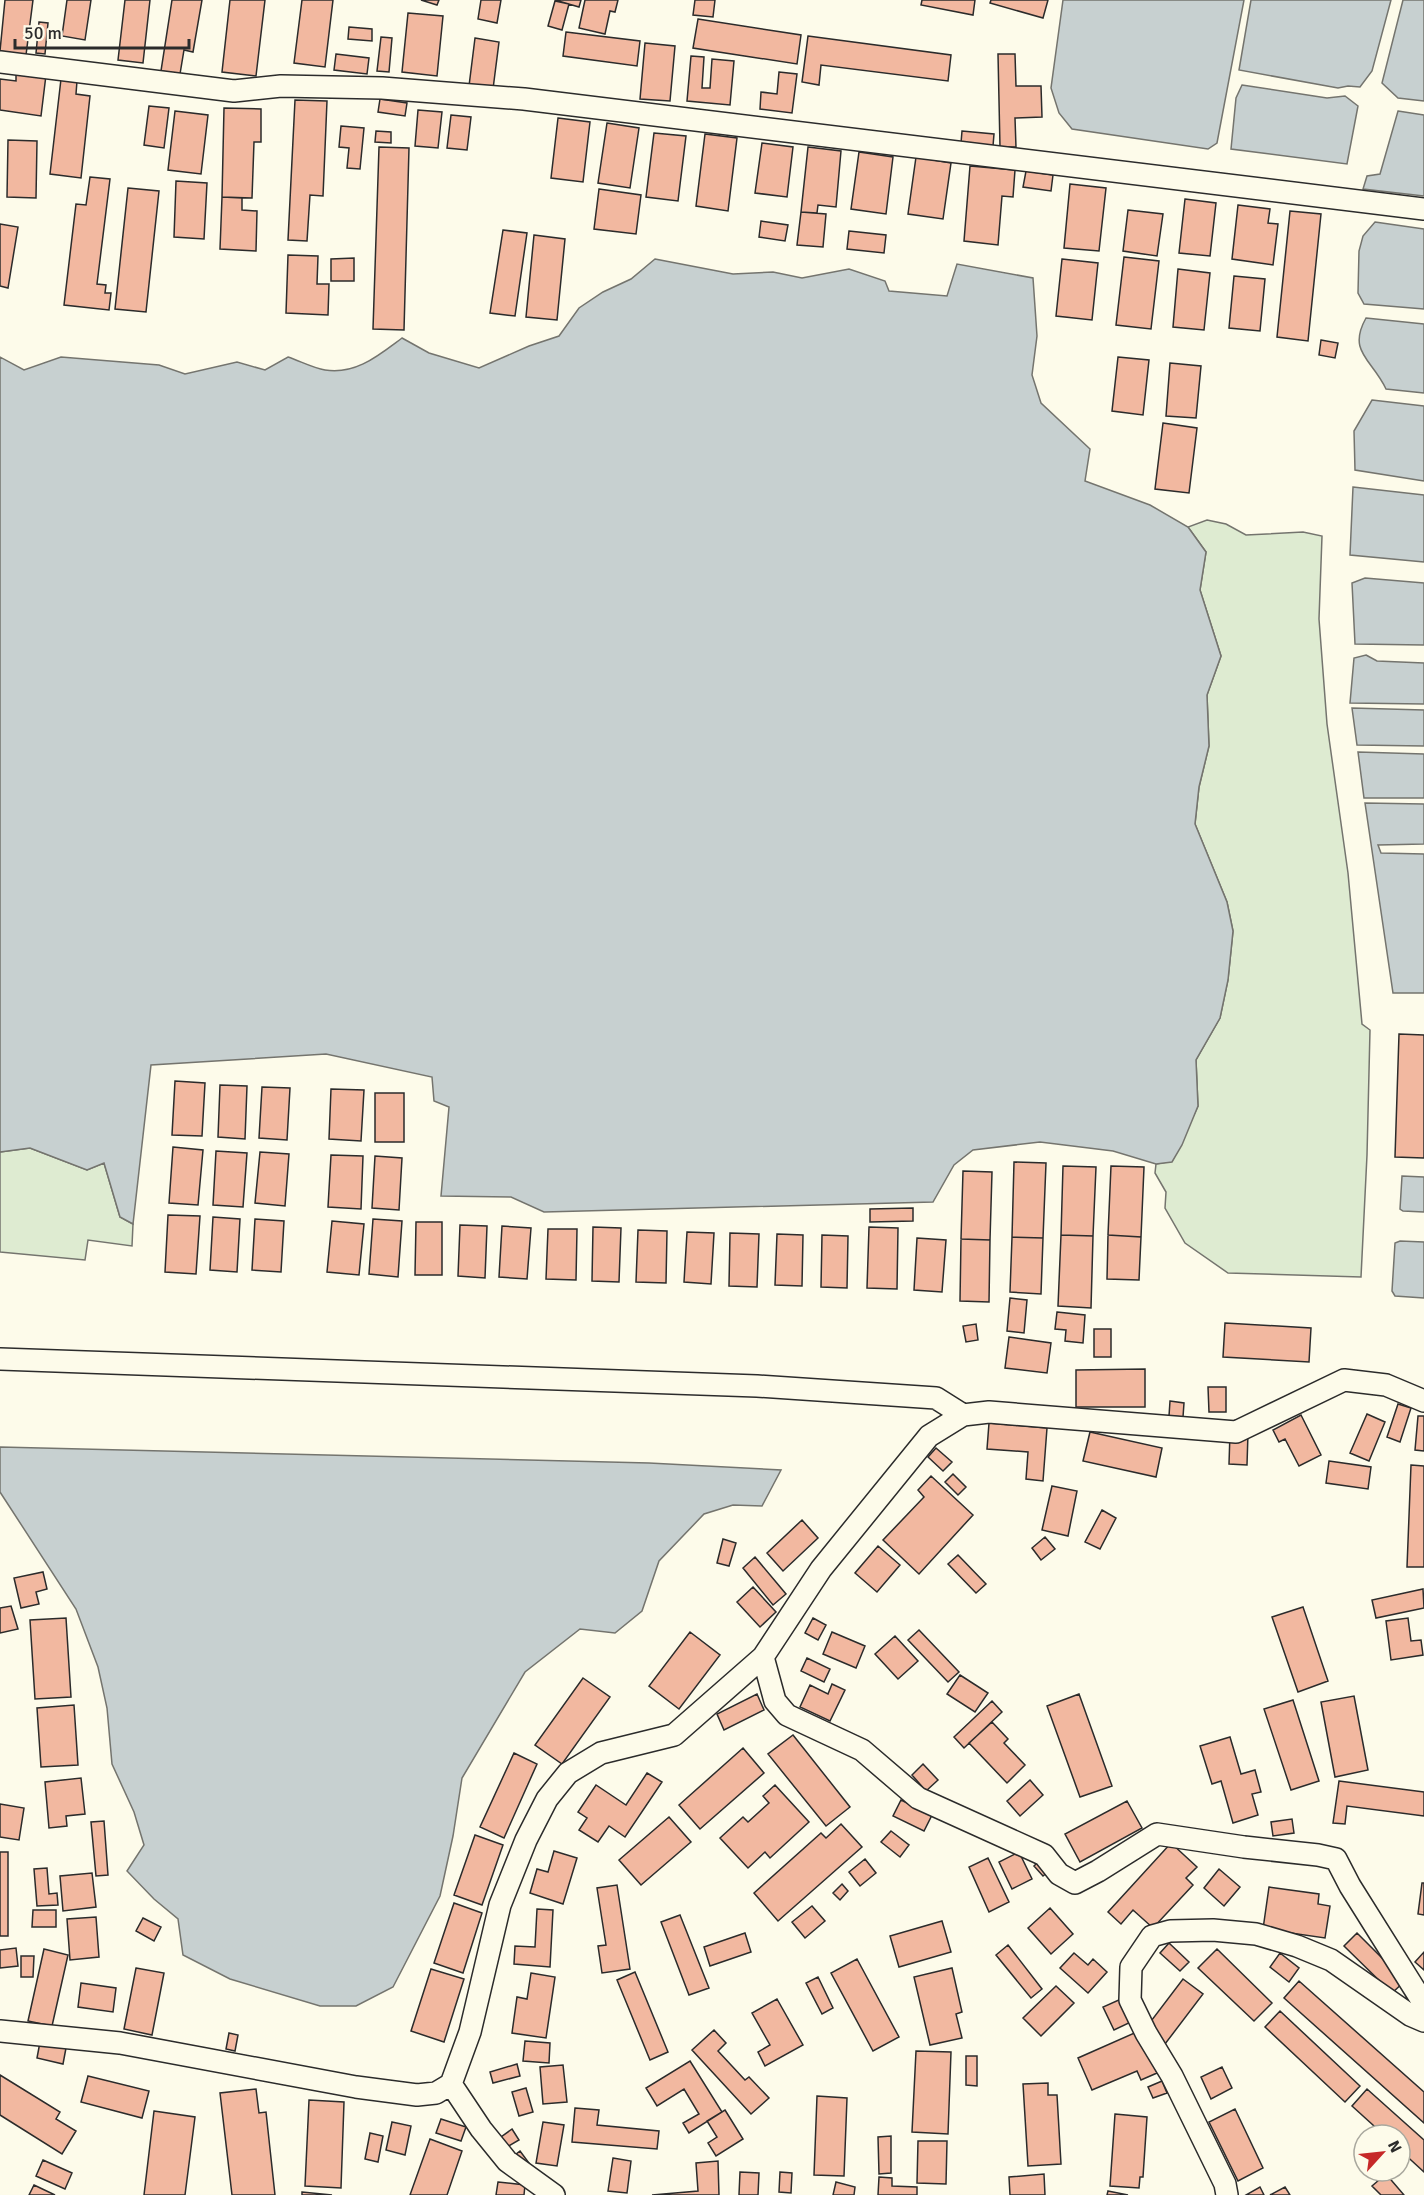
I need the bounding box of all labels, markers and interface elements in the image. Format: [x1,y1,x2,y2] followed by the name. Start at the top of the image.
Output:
[15,12,189,50] scale bar
[24,22,62,44] text: 50 m
[1352,2123,1412,2183] north arrow
[1383,2137,1406,2156] text: N

